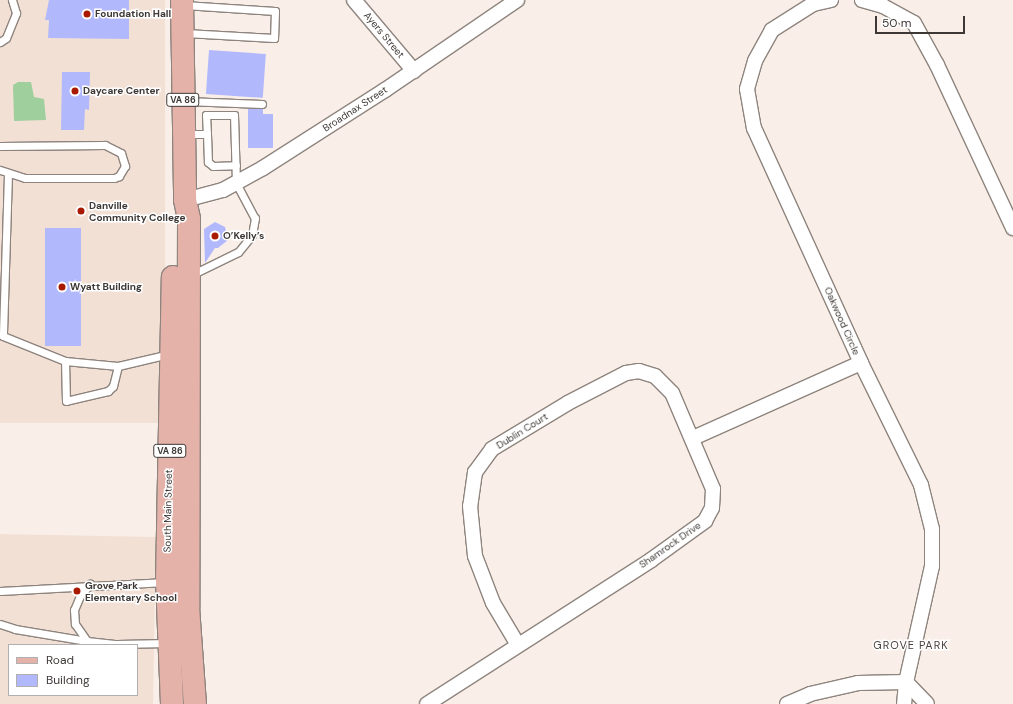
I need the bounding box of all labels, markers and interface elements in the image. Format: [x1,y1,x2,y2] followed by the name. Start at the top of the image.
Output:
[95,8,171,20] place label: Foundation Hall
[877,8,967,34] scale bar
[82,9,92,19] marker: Foundation Hall
[361,9,407,61] street label: Ayers Street
[882,15,911,31] text: 50 m
[321,84,389,134] street label: Broadnax Street
[83,85,160,97] place label: Daycare Center
[70,86,80,96] marker: Daycare Center
[166,93,200,107] road number: VA 86
[89,199,186,222] place label: Danville Community College
[76,206,86,216] marker: Danville Community College
[223,230,264,242] place label: O’Kelly’s
[210,231,220,241] marker: O’Kelly’s
[70,281,142,293] place label: Wyatt Building
[57,282,67,292] marker: Wyatt Building
[822,285,862,357] street label: Oakwood Circle
[494,410,550,452] street label: Dublin Court
[153,444,187,458] road number: VA 86
[161,470,175,552] street label: South Main Street
[637,519,703,571] street label: Shamrock Drive
[85,579,177,602] place label: Grove Park Elementary School
[72,586,82,596] marker: Grove Park Elementary School
[873,638,949,652] district label: GROVE PARK
[8,644,138,696] legend
[46,652,74,668] text: Road
[46,672,90,688] text: Building

